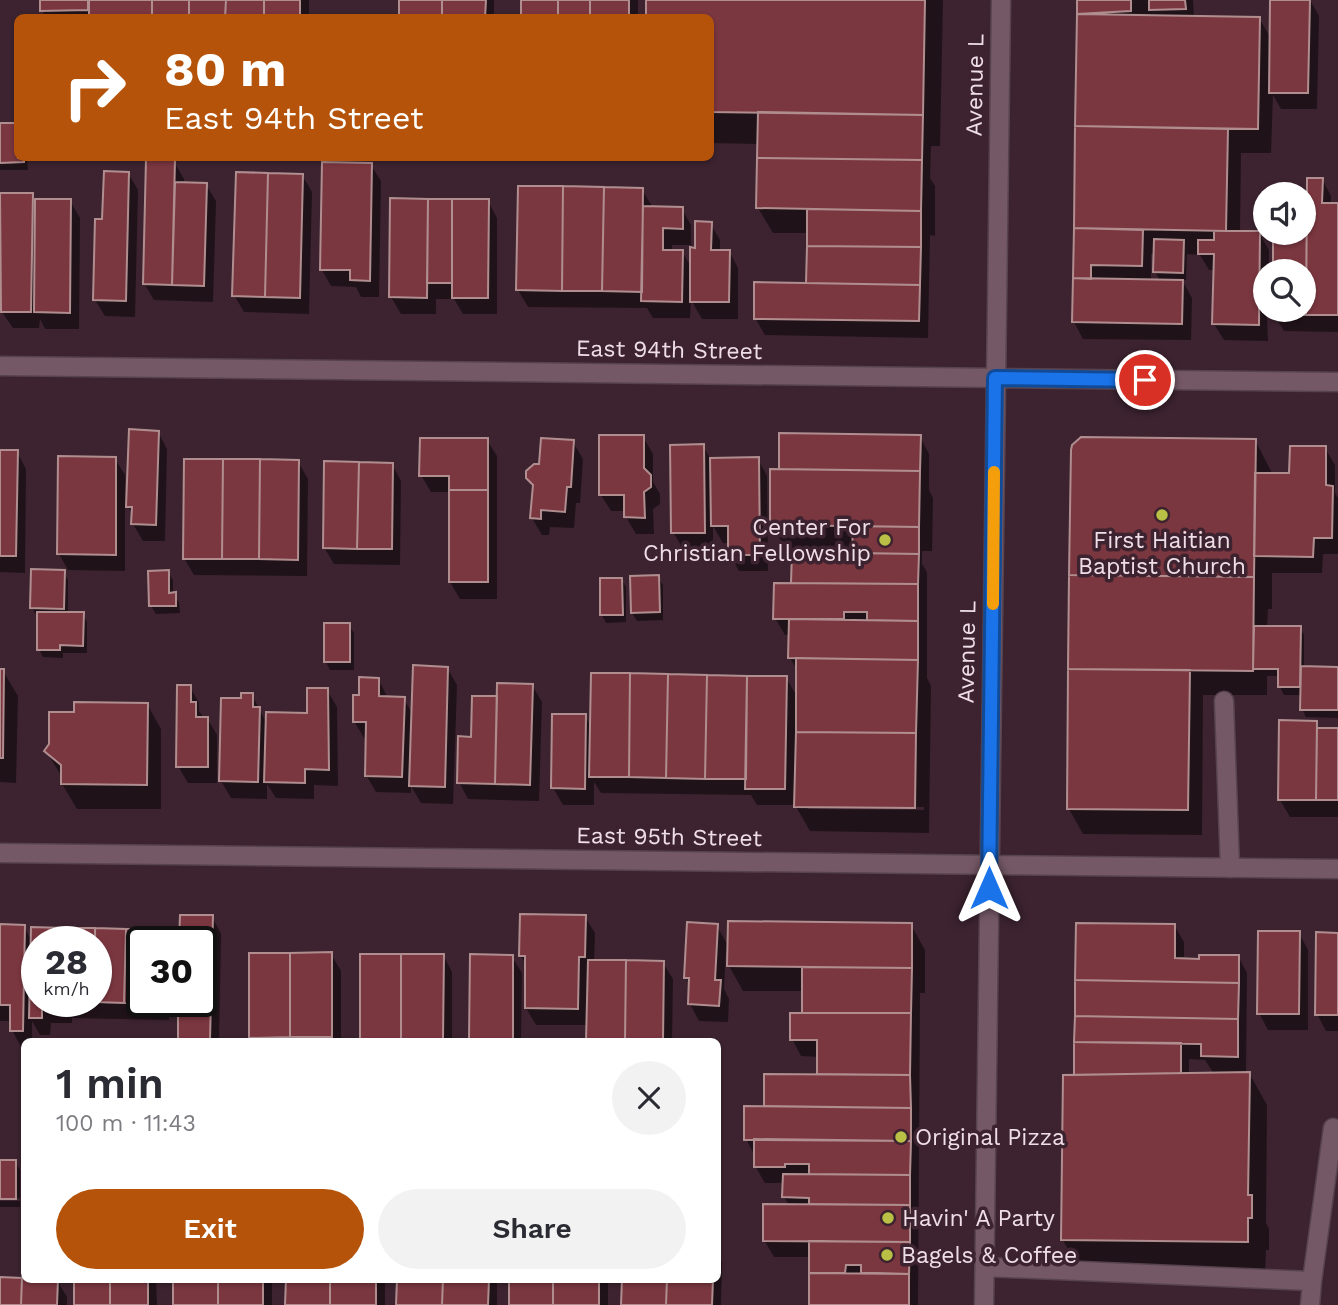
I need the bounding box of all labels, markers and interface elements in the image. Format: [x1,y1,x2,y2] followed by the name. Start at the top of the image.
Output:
[961,33,989,137] street label: Avenue L
[164,40,286,98] text: 80 m
[49,42,140,133] icon: right
[164,99,423,137] text: East 94th Street
[1253,182,1316,322] map controls
[1253,182,1316,245] button: sound
[1253,259,1316,322] button: search
[576,335,763,365] street label: East 94th Street
[1115,350,1175,410] pin
[1126,361,1164,399] icon: arrive
[1154,507,1170,523] marker: First Haitian Baptist Church
[643,514,871,567] place label: Center For Christian Fellowship
[1078,527,1246,580] place label: First Haitian Baptist Church
[877,532,893,548] marker: Center For Christian Fellowship
[953,600,981,704] street label: Avenue L
[576,822,762,852] street label: East 95th Street
[952,851,1026,925] position arrow
[126,926,217,1017] speed limit sign: 30
[45,941,88,983] text: 28
[43,978,90,999] text: km/h
[56,1059,164,1108] text: 1 min
[612,1061,686,1135] button: close
[56,1110,196,1137] text: 100 m · 11:43
[915,1124,1065,1151] place label: Original Pizza
[893,1129,909,1145] marker: Original Pizza
[56,1189,364,1269] button: Exit
[378,1189,686,1269] button: Share
[902,1205,1055,1232] place label: Havin' A Party
[880,1210,896,1226] marker: Havin' A Party
[901,1242,1077,1269] place label: Bagels & Coffee
[879,1247,895,1263] marker: Bagels & Coffee

